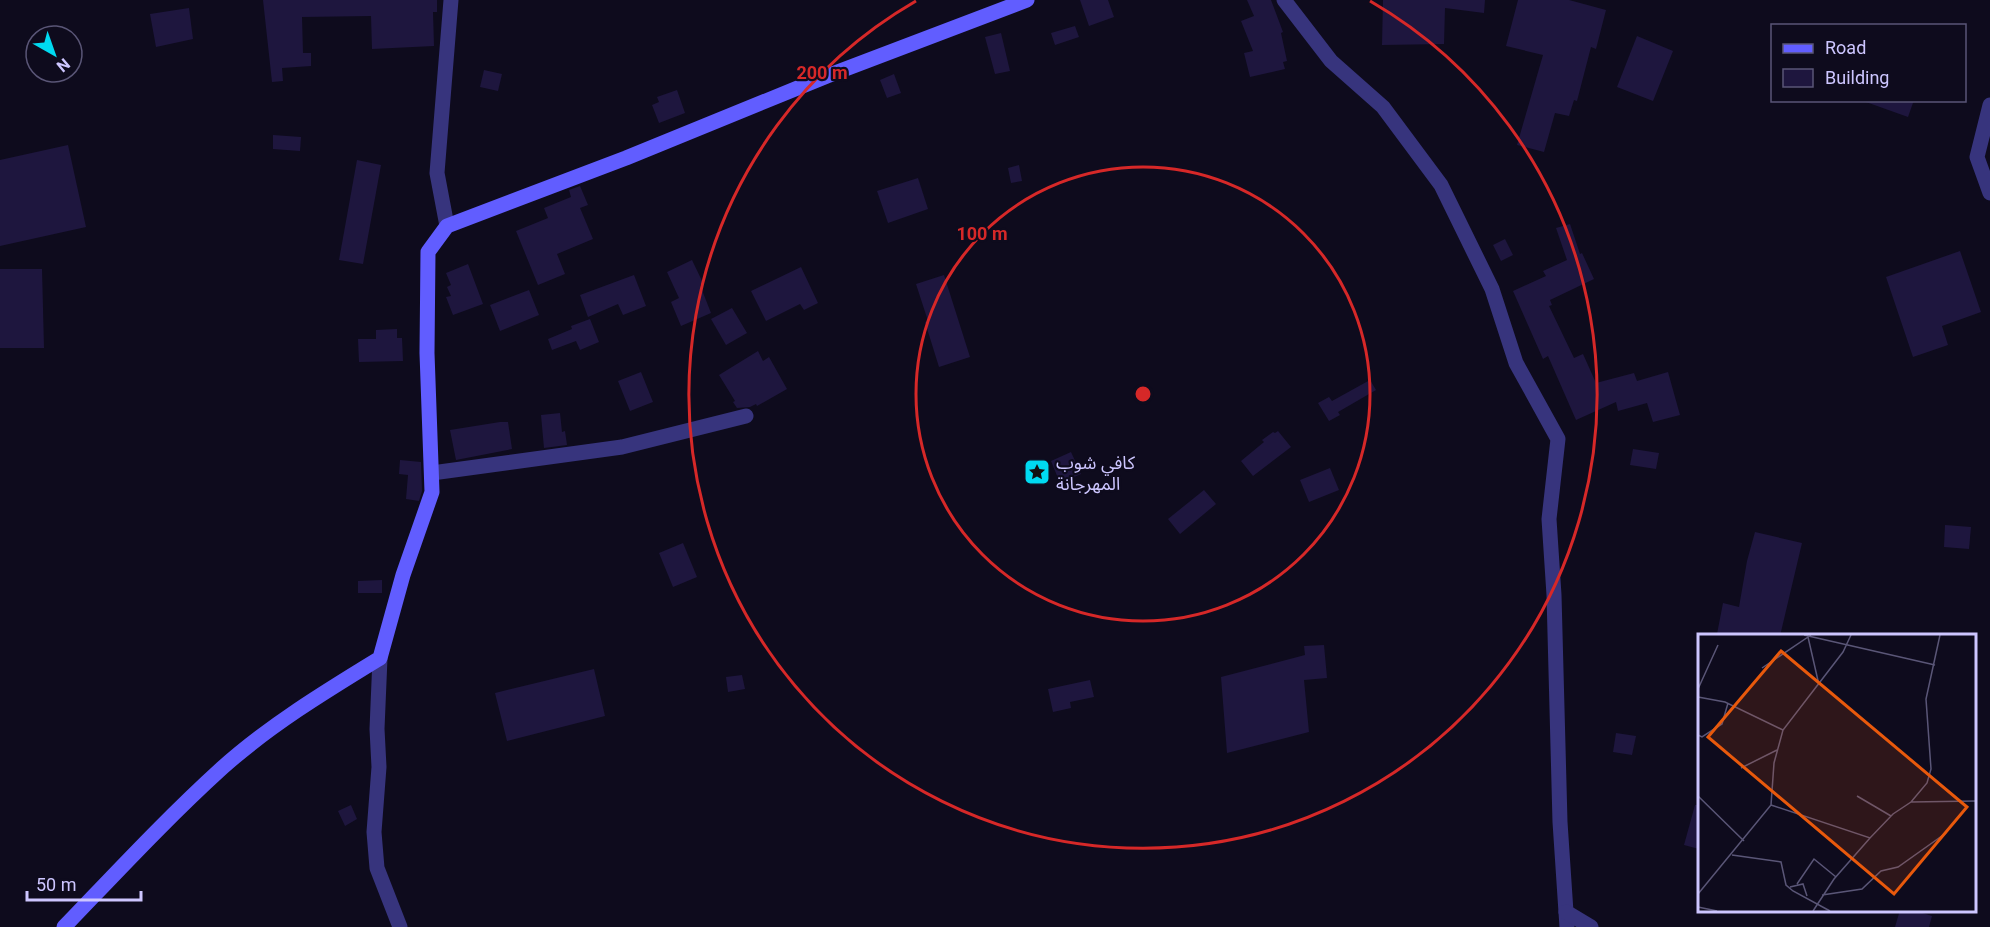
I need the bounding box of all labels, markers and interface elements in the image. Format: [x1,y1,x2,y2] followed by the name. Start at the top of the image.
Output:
[24,24,84,84] north arrow
[1771,24,1966,102] legend
[1825,37,1866,58] text: Road
[53,54,74,76] text: N
[796,62,848,83] text: 200 m
[1825,67,1889,88] text: Building
[956,223,1008,244] text: 100 m
[1133,384,1153,404] centre of rings
[1056,452,1135,495] place label: كافي شوب المهرجانة
[1022,457,1052,487] place icon: كافي شوب المهرجانة
[1698,634,1975,912] inset map
[27,864,141,902] scale bar
[36,874,76,895] text: 50 m

